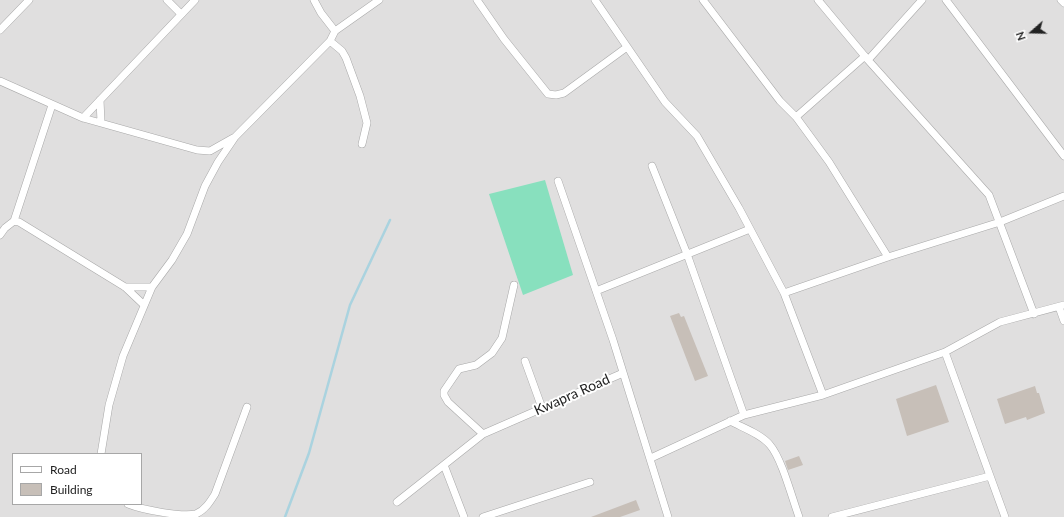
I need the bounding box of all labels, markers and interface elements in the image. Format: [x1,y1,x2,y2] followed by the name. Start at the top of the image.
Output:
[1012,12,1052,52] north arrow
[1013,30,1028,42] text: N
[532,371,612,419] street label: Kwapra Road
[12,453,142,505] legend
[50,462,77,477] text: Road
[50,482,93,497] text: Building

